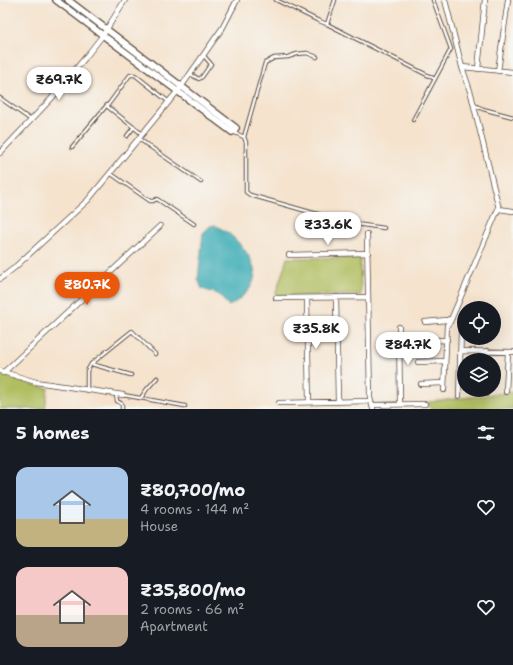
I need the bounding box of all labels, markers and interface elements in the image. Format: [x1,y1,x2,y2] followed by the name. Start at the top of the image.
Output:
[26,67,92,101] pin: ₹69.7K
[36,71,82,88] text: ₹69.7K
[295,212,361,246] pin: ₹33.6K
[304,216,352,233] text: ₹33.6K
[54,272,120,306] pin: ₹80.7K
[64,276,110,293] text: ₹80.7K
[457,301,501,397] map controls
[457,301,501,345] button: locate
[283,316,349,350] pin: ₹35.8K
[292,320,340,337] text: ₹35.8K
[375,332,441,366] pin: ₹84.7K
[385,336,431,353] text: ₹84.7K
[457,353,501,397] button: layers
[16,422,89,444] text: 5 homes
[475,422,497,444] icon: filters
[140,479,245,501] text: ₹80,700/mo
[48,483,96,531] icon: home
[475,496,497,518] icon: heart
[140,501,249,518] text: 4 rooms · 144 m²
[140,518,178,535] text: House
[140,579,246,601] text: ₹35,800/mo
[48,583,96,631] icon: home
[475,596,497,618] icon: heart
[140,601,244,618] text: 2 rooms · 66 m²
[140,618,208,635] text: Apartment

